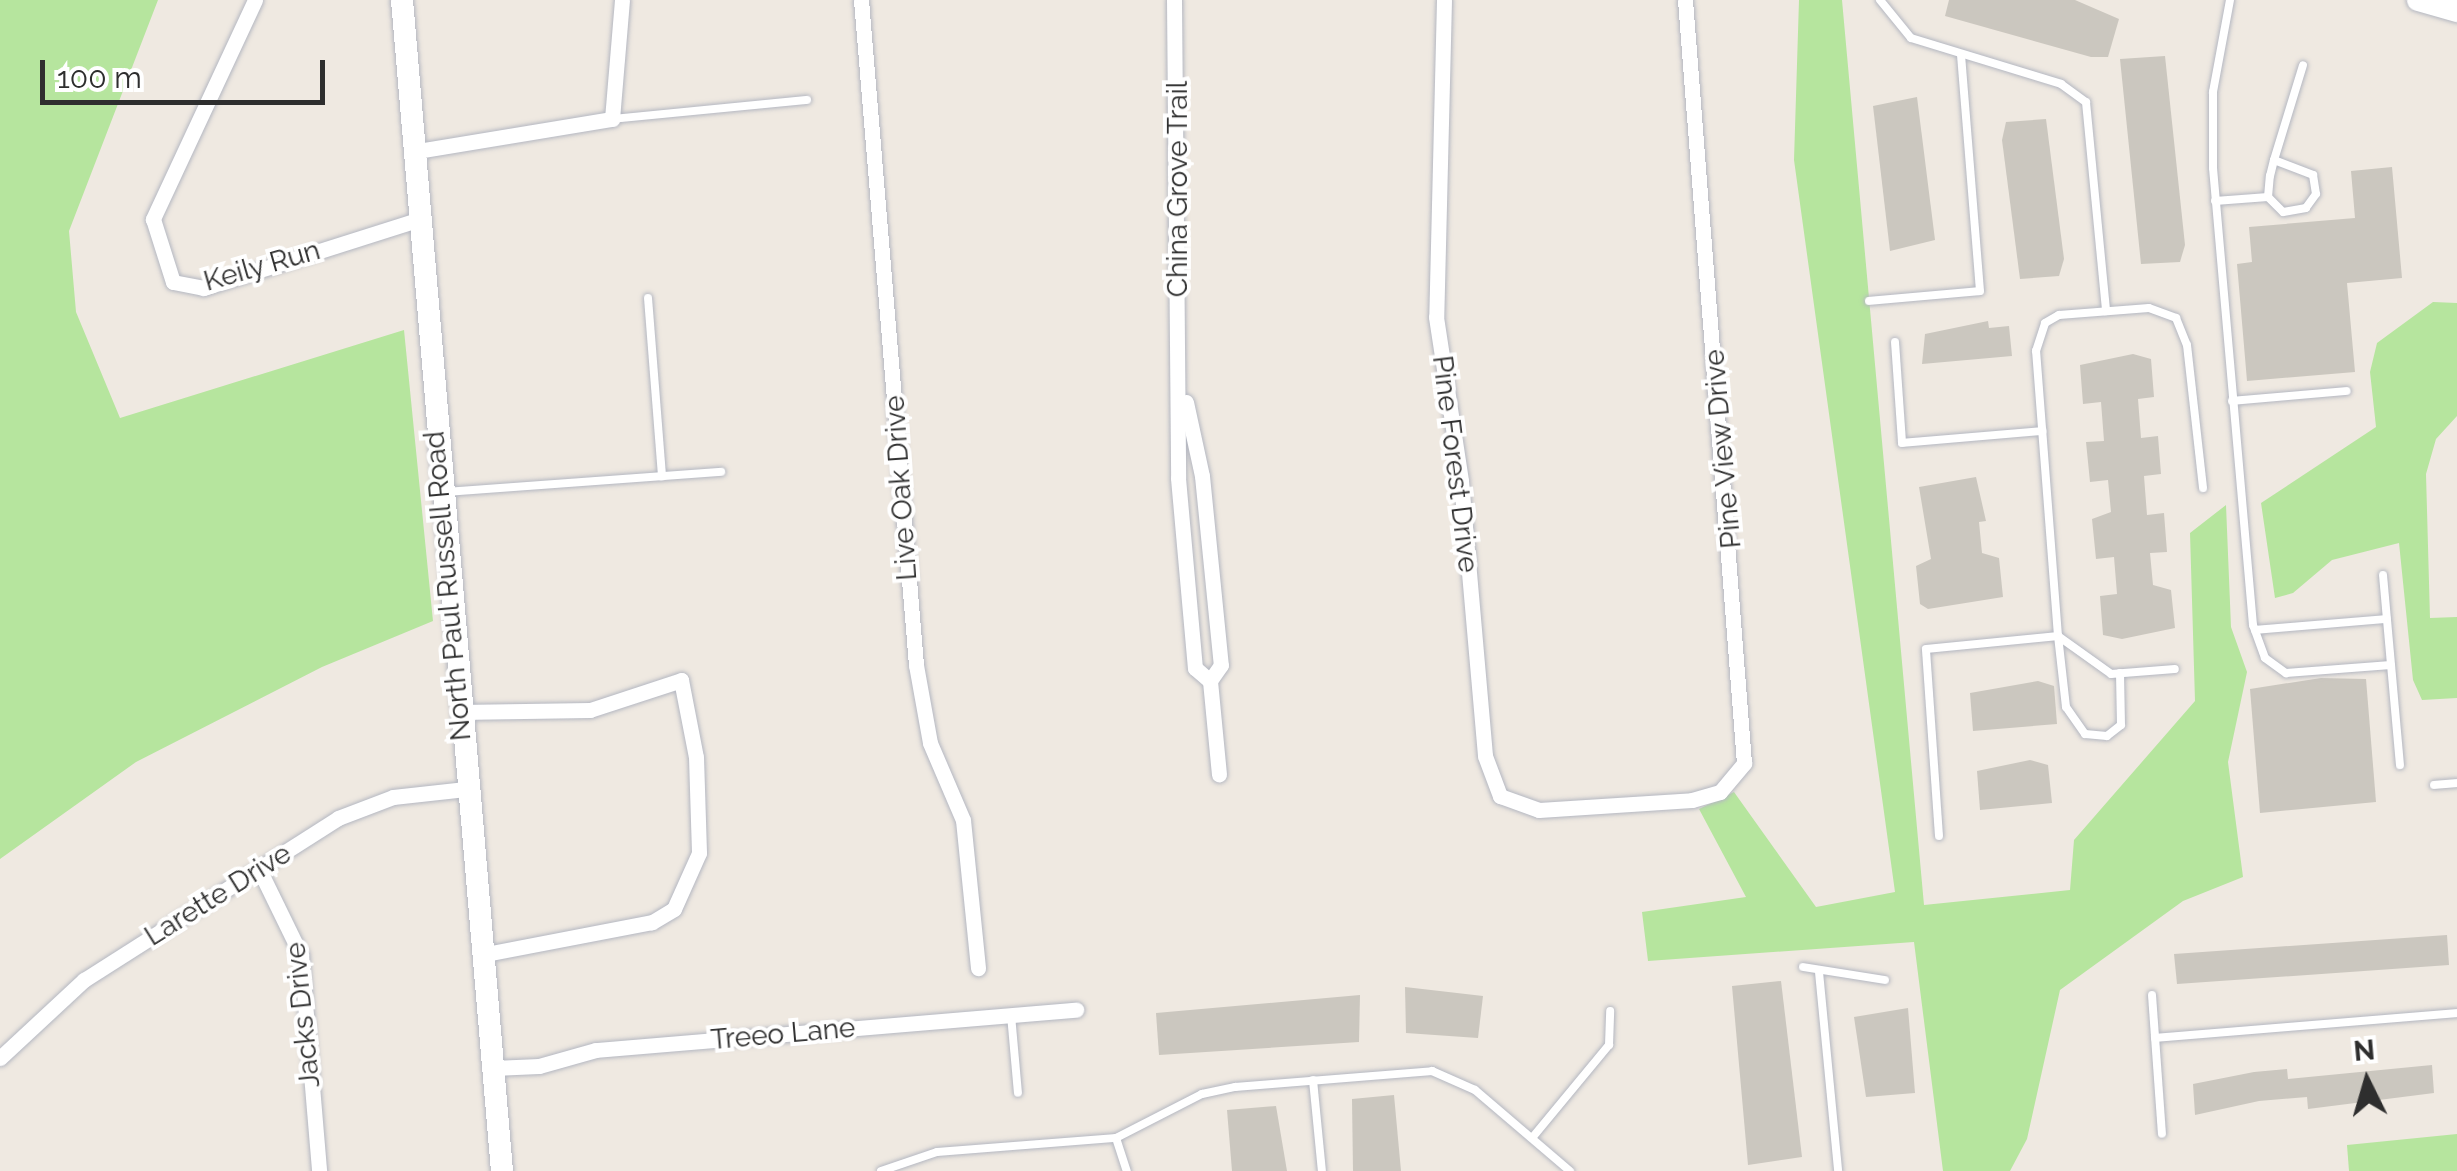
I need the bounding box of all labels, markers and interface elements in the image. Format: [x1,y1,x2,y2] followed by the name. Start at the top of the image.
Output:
[45,40,330,102] scale bar
[57,60,142,95] text: 100 m
[1161,80,1195,298] street label: China Grove Trail
[200,233,324,299] street label: Keily Run
[1697,347,1749,551] street label: Pine View Drive
[1425,354,1485,574] street label: Pine Forest Drive
[878,394,924,582] street label: Live Oak Drive
[418,429,478,743] street label: North Paul Russell Road
[139,837,297,953] street label: Larette Drive
[279,941,327,1089] street label: Jacks Drive
[709,1011,857,1057] street label: Treeo Lane
[2317,1031,2417,1131] north arrow
[2352,1033,2376,1068] text: N

